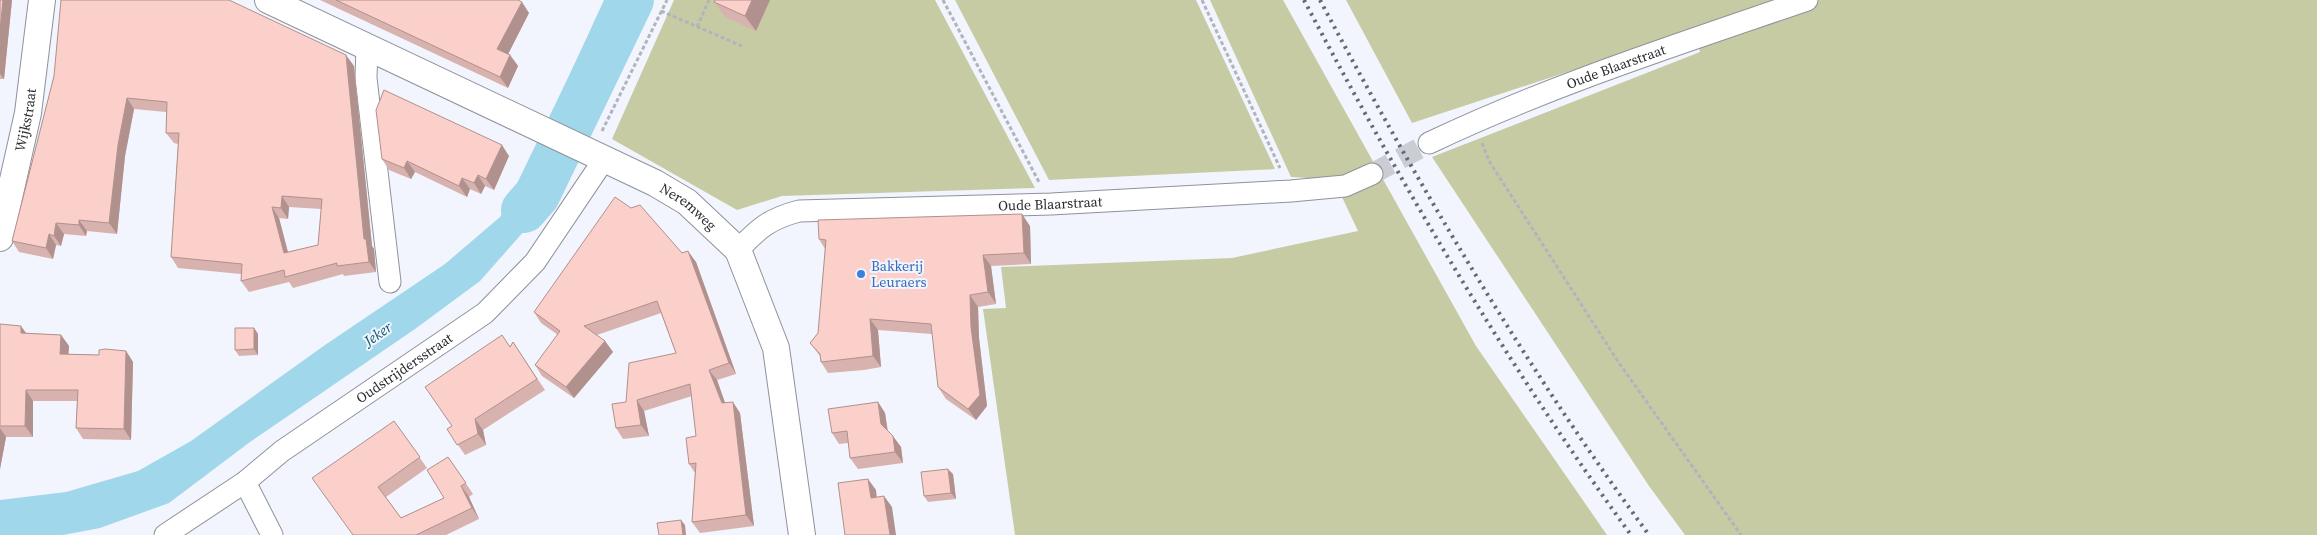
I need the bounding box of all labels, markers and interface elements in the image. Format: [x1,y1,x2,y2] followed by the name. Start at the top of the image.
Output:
[1563,39,1669,94] street label: Oude Blaarstraat
[10,87,41,153] street label: Wijkstraat
[656,178,721,235] street label: Neremweg
[998,191,1103,215] street label: Oude Blaarstraat
[871,256,927,292] place label: Bakkerij Leuraers
[855,268,867,280] marker: Bakkerij Leuraers
[358,316,397,352] water label: Jeker
[352,328,457,408] street label: Oudstrijdersstraat

